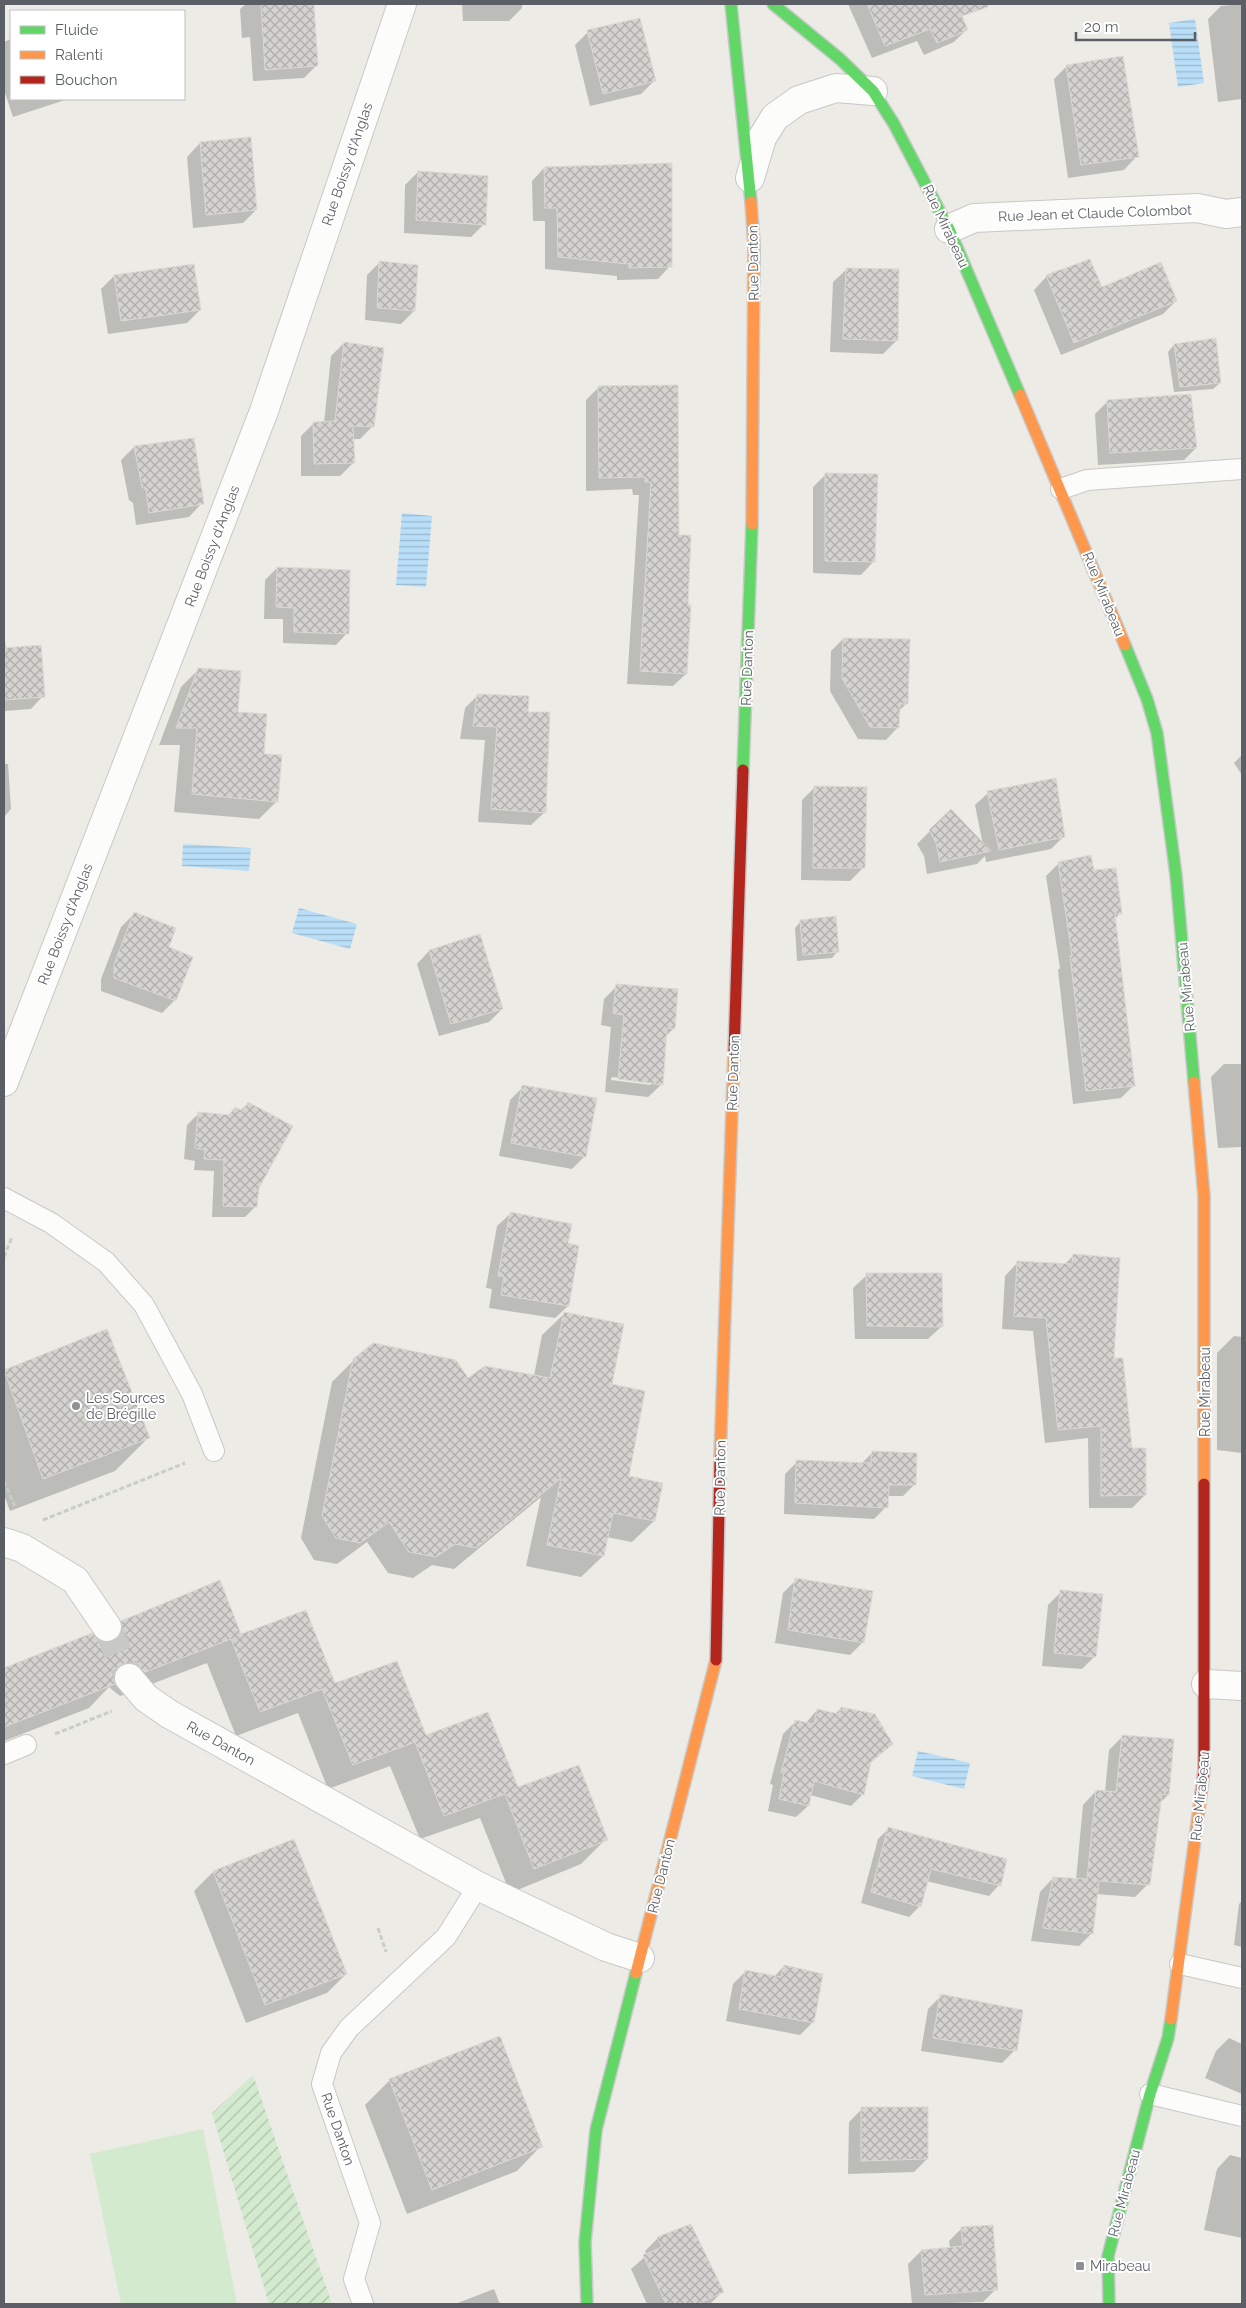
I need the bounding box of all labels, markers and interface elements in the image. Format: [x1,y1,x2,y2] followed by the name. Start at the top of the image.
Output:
[10,10,185,100] legend
[1076,10,1195,42] scale bar
[1084,18,1119,36] text: 20 m
[55,21,98,39] text: Fluide
[55,46,103,64] text: Ralenti
[55,71,117,89] text: Bouchon
[318,100,376,228] street label: Rue Boissy d'Anglas
[920,182,972,270] street label: Rue Mirabeau
[998,202,1192,224] street label: Rue Jean et Claude Colombot
[744,225,762,301] street label: Rue Danton
[181,483,243,609] street label: Rue Boissy d'Anglas
[1080,549,1128,639] street label: Rue Mirabeau
[738,630,756,706] street label: Rue Danton
[34,861,96,987] street label: Rue Boissy d'Anglas
[1174,942,1198,1032] street label: Rue Mirabeau
[724,1035,742,1111] street label: Rue Danton
[1197,1347,1213,1437] street label: Rue Mirabeau
[86,1390,165,1422] place label: Les Sources de Brégille
[70,1400,82,1412] marker: Les Sources de Brégille
[711,1440,729,1516] street label: Rue Danton
[184,1718,258,1768] street label: Rue Danton
[1187,1751,1213,1841] street label: Rue Mirabeau
[644,1837,678,1915] street label: Rue Danton
[318,2091,358,2167] street label: Rue Danton
[1105,2148,1143,2238] street label: Rue Mirabeau
[1090,2258,1151,2274] place label: Mirabeau
[1074,2260,1086,2272] marker: Mirabeau

